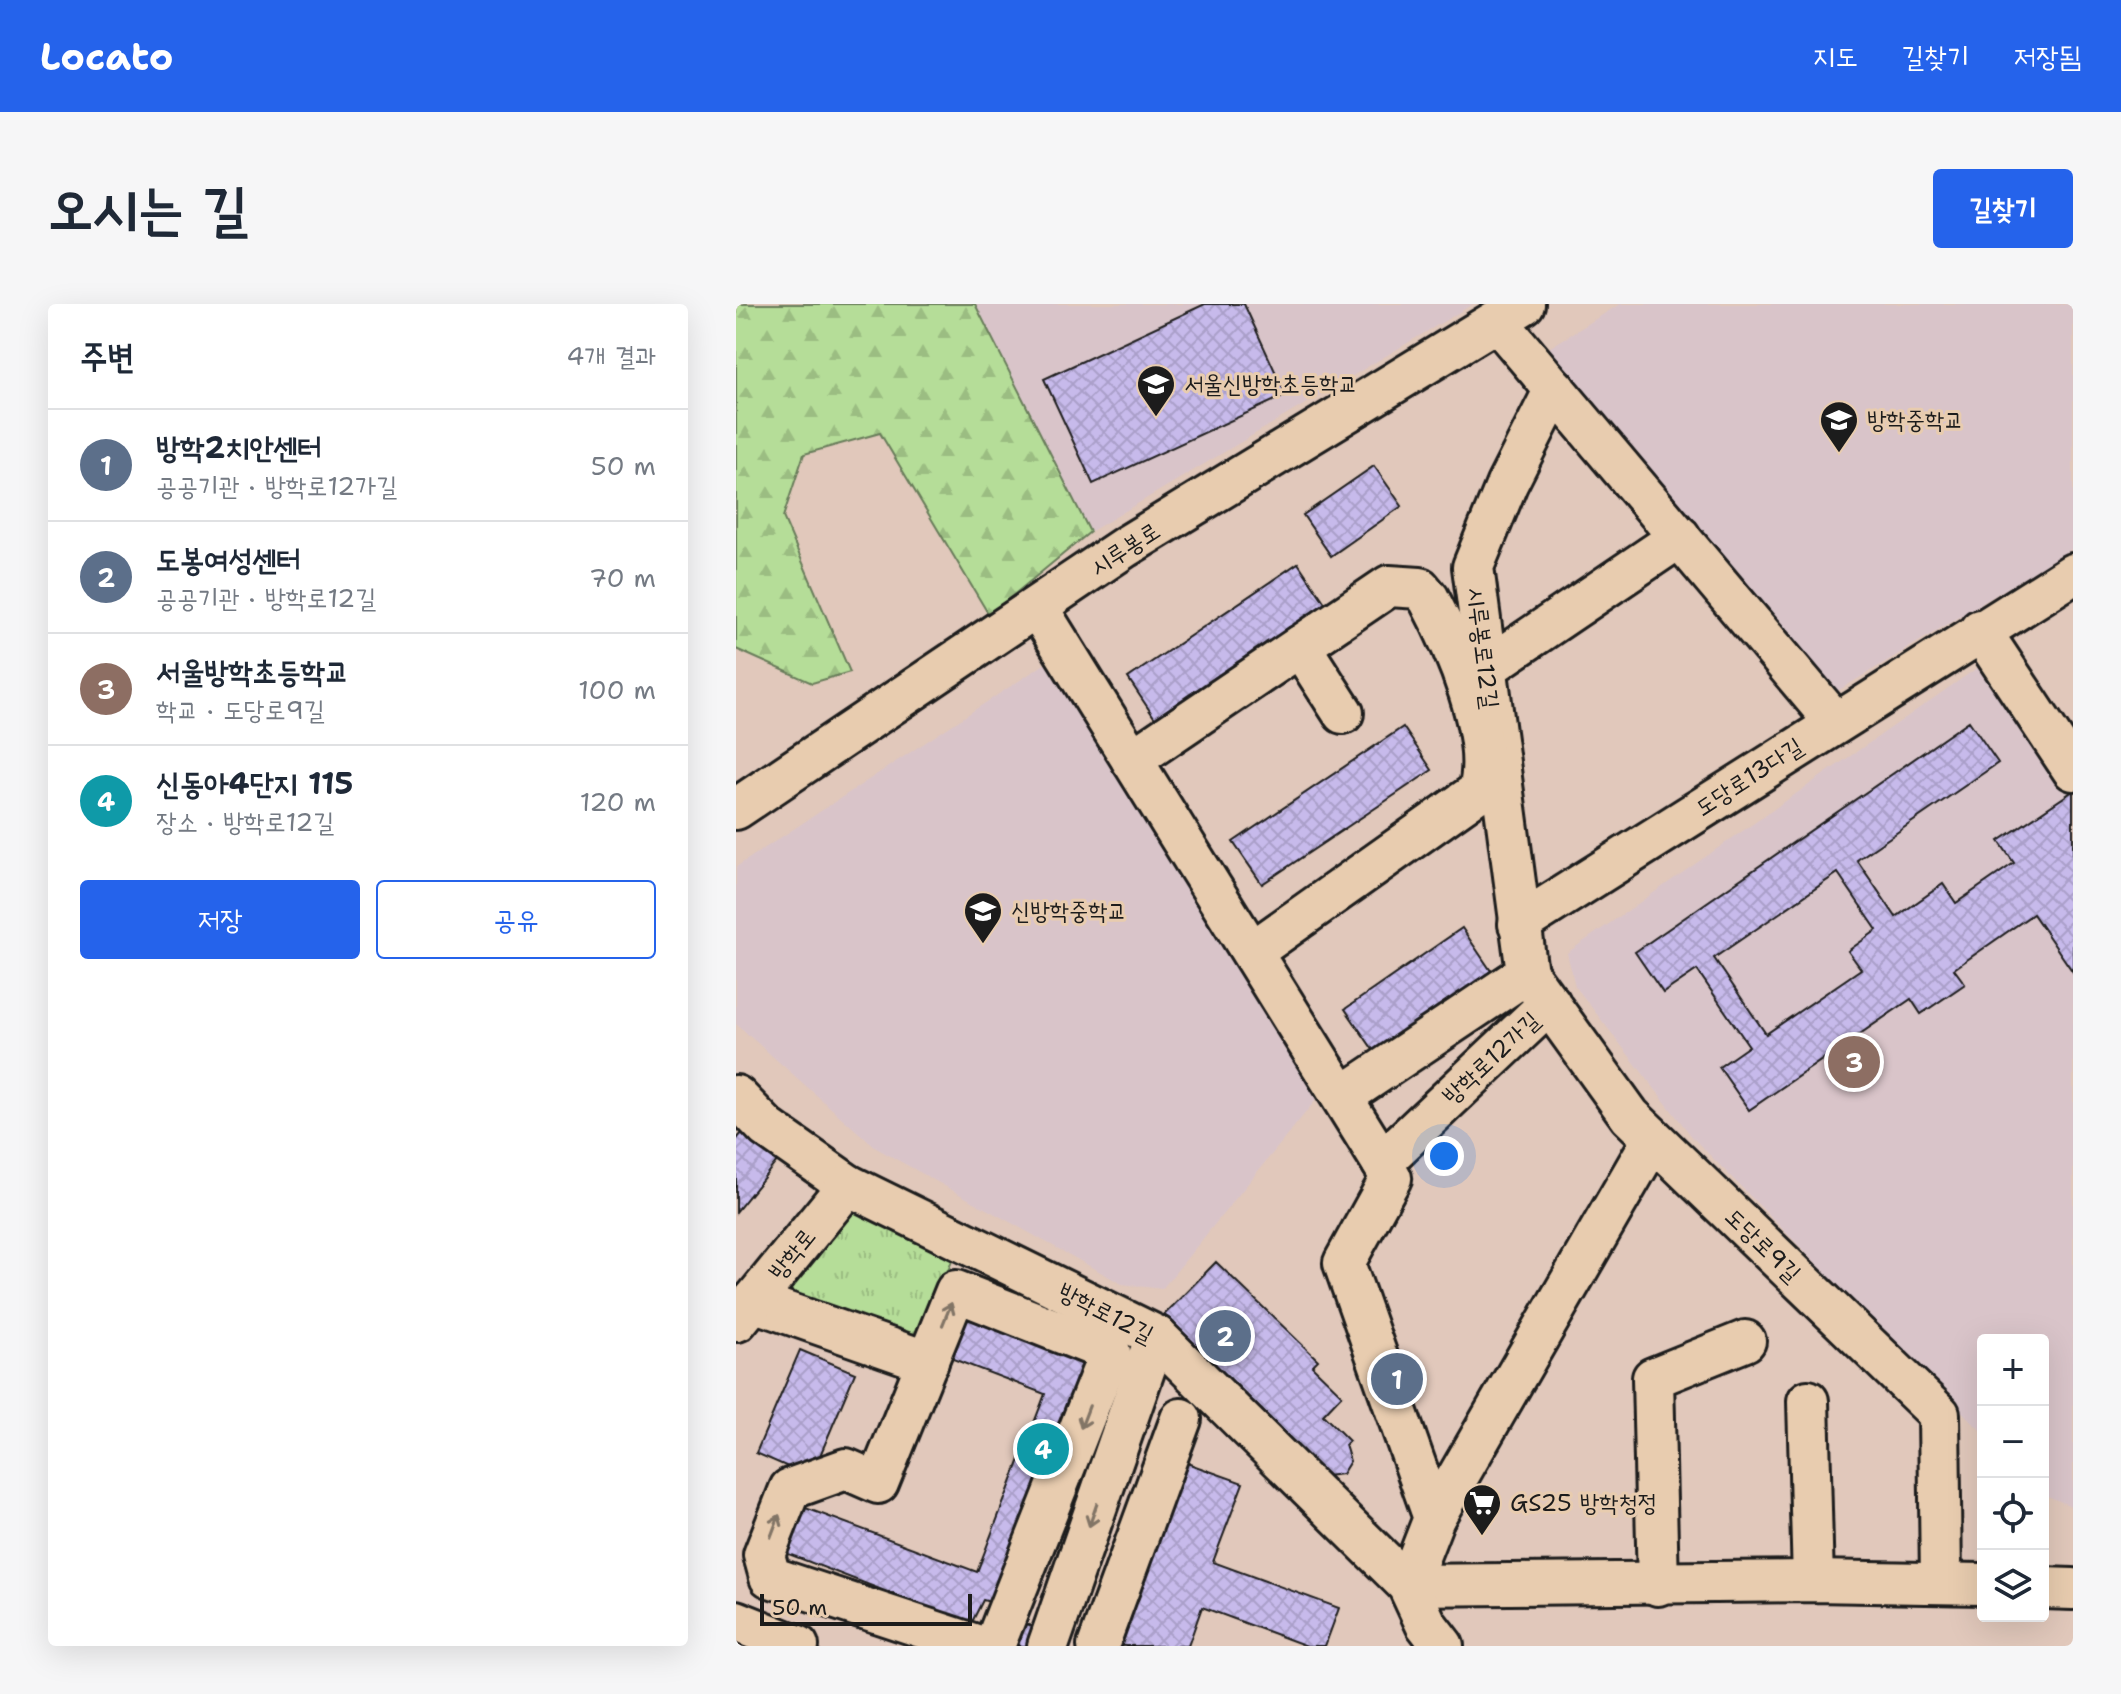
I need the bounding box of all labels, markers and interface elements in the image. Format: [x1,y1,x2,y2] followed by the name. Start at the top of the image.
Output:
[40,31,173,82] text: Locato
[1813,37,1858,75] text: 지도
[1902,37,1969,75] text: 길찾기
[2013,37,2081,75] text: 저장됨
[1933,169,2073,248] button: 길찾기
[48,171,248,246] text: 오시는 길
[80,333,135,379] text: 주변
[566,338,656,373] text: 4개 결과
[1135,363,1177,418] school or university icon: 서울신방학초등학교
[1184,368,1358,400] place label: 서울신방학초등학교
[1818,399,1860,454] school or university icon: 방학중학교
[1867,404,1964,436] place label: 방학중학교
[156,427,322,468] text: 방학2치안센터
[100,448,112,483] text: 1
[591,448,656,483] text: 50 m
[156,468,397,503] text: 공공기관 · 방학로12가길
[1084,515,1166,583] street label: 시루봉로
[156,539,301,580] text: 도봉여성센터
[97,560,115,595] text: 2
[589,560,656,595] text: 70 m
[156,580,376,615] text: 공공기관 · 방학로12길
[1460,585,1506,711] street label: 시루봉로12길
[156,651,349,692] text: 서울방학초등학교
[97,672,115,707] text: 3
[578,672,656,707] text: 100 m
[156,692,325,727] text: 학교 · 도당로9길
[1689,730,1809,824] street label: 도당로13다길
[156,763,353,804] text: 신동아4단지 115
[97,784,115,819] text: 4
[580,784,656,819] text: 120 m
[156,804,334,839] text: 장소 · 방학로12길
[80,880,360,959] button: 저장
[376,880,656,959] button: 공유
[962,890,1004,945] school or university icon: 신방학중학교
[1011,895,1127,927] place label: 신방학중학교
[1435,1005,1547,1111] street label: 방학로12가길
[1828,1032,1880,1092] pin: 3
[1424,1136,1464,1176] your location
[1718,1201,1808,1289] street label: 도당로9길
[761,1221,823,1287] street label: 방학로
[1053,1275,1159,1351] street label: 방학로12길
[940,1302,955,1327] one-way arrow
[1199,1306,1251,1366] pin: 2
[1977,1334,2049,1622] map controls
[1977,1334,2049,1406] button: +
[1371,1349,1423,1409] pin: 1
[1077,1404,1091,1429] one-way arrow
[1977,1406,2049,1478] button: −
[1017,1419,1069,1479] pin: 4
[1977,1478,2049,1550] button: locate
[1461,1482,1503,1537] supermarket icon: GS25 방학청정
[1510,1487,1657,1519] place label: GS25 방학청정
[1085,1503,1100,1528] one-way arrow
[769,1514,783,1539] one-way arrow
[1977,1550,2049,1622] button: layers
[760,1590,972,1626] scale bar
[772,1593,827,1622] text: 50 m

